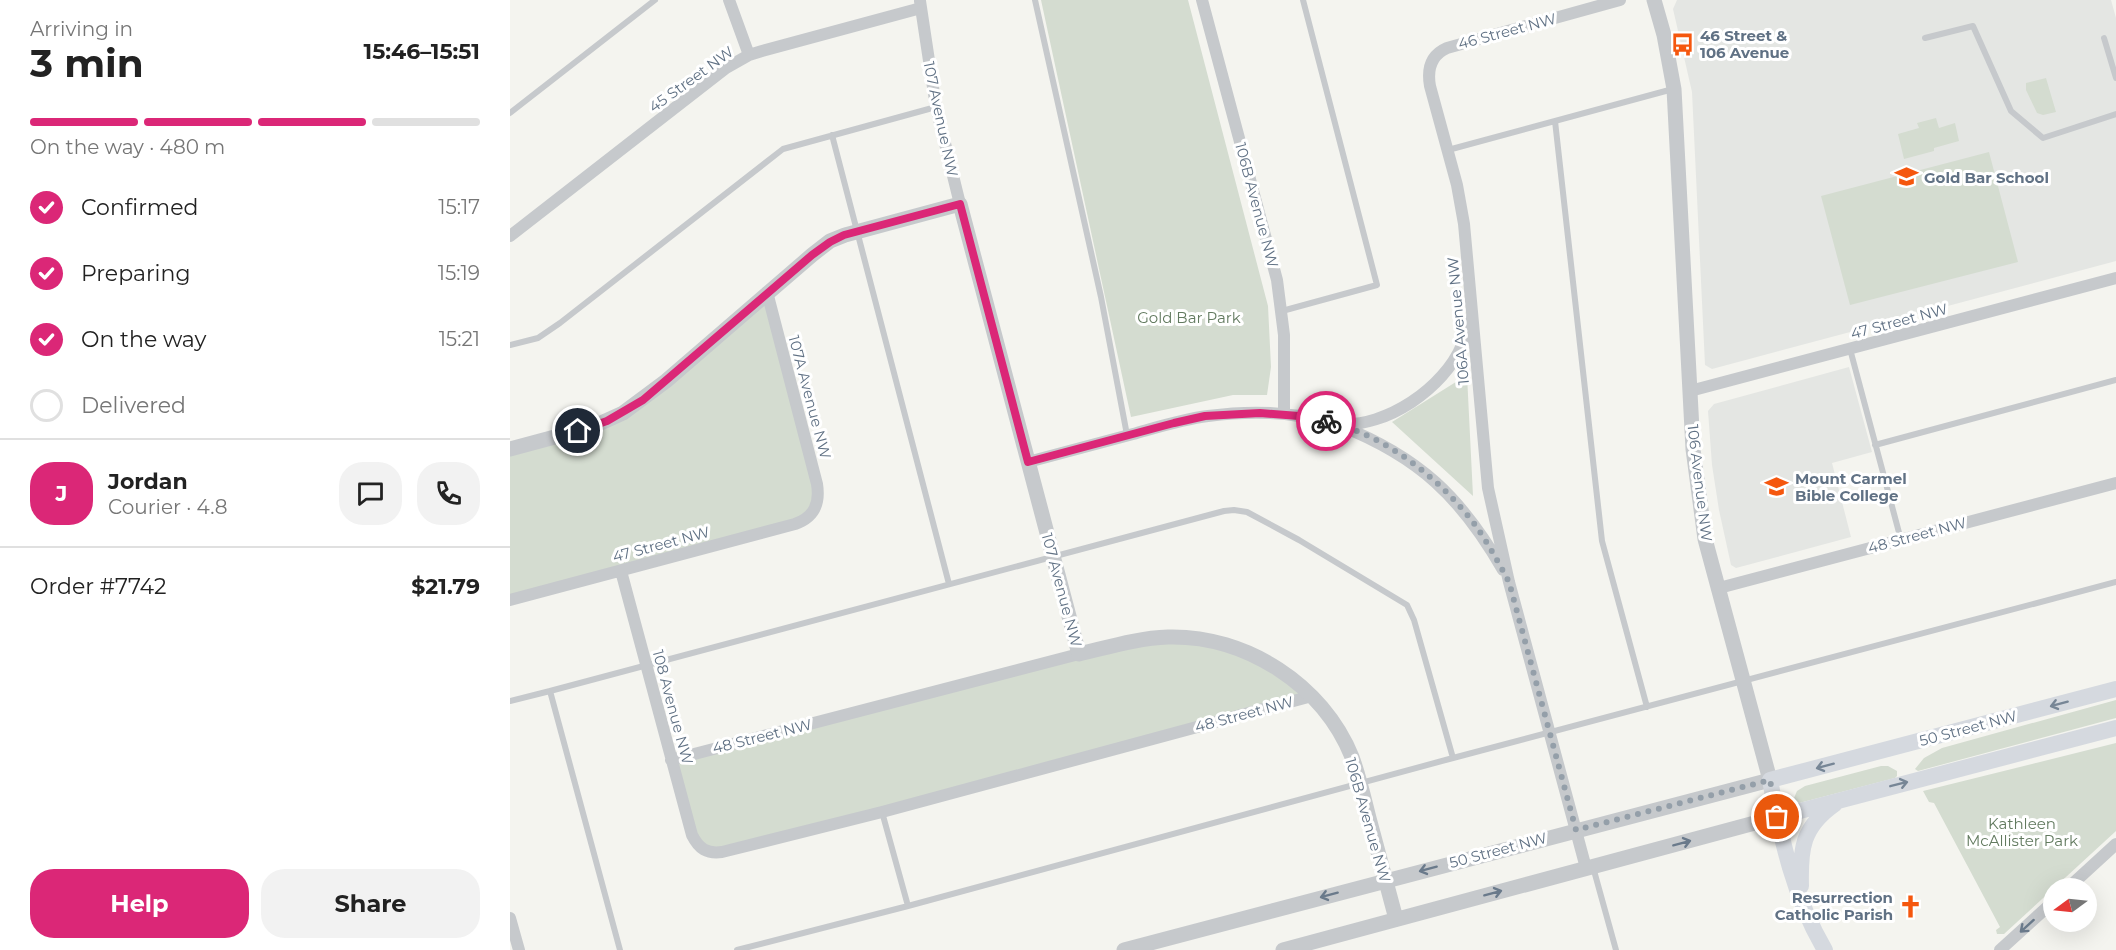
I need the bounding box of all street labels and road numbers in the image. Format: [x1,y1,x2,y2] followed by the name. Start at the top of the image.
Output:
[1456,9,1559,53] street label: 46 Street NW
[645,42,737,116] street label: 45 Street NW
[920,60,963,179] street label: 107 Avenue NW
[1231,140,1283,270] street label: 106B Avenue NW
[1443,256,1473,386] street label: 106A Avenue NW
[1848,299,1950,343] street label: 47 Street NW
[784,333,836,461] street label: 107A Avenue NW
[1683,423,1717,543] street label: 106 Avenue NW
[1866,513,1969,557] street label: 48 Street NW
[610,522,712,566] street label: 47 Street NW
[1038,531,1086,649] street label: 107 Avenue NW
[649,648,698,767] street label: 108 Avenue NW
[1193,692,1296,736] street label: 48 Street NW
[1917,706,2019,750] street label: 50 Street NW
[710,714,814,757] street label: 48 Street NW
[1341,755,1395,885] street label: 106B Avenue NW
[1447,828,1549,872] street label: 50 Street NW

